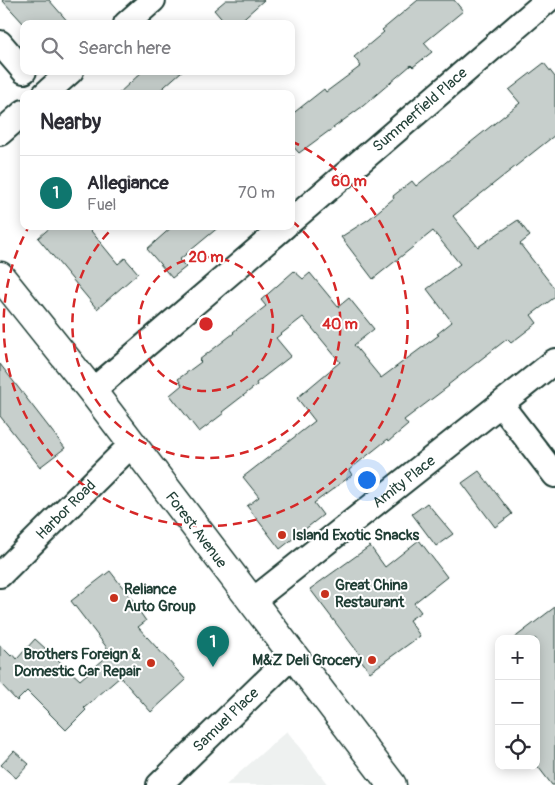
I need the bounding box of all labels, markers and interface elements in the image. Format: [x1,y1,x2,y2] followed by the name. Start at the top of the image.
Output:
[20,20,295,75] search box
[38,34,66,62] icon: search
[78,36,171,60] text: Search here
[369,63,472,156] street label: Summerfield Place
[40,109,101,136] text: Nearby
[87,171,169,195] text: Allegiance
[331,172,367,191] text: 60 m
[53,183,59,203] text: 1
[238,183,275,203] text: 70 m
[87,195,116,215] text: Fuel
[188,248,224,267] text: 20 m
[197,315,215,333] centre of rings
[322,315,358,334] text: 40 m
[369,451,440,513] street label: Amity Place
[354,467,380,493] your location
[32,476,100,544] street label: Harbor Road
[161,488,231,572] street label: Forest Avenue
[292,526,419,545] place label: Island Exotic Snacks
[276,529,288,541] marker: Island Exotic Snacks
[335,576,408,612] place label: Great China Restaurant
[124,580,196,616] place label: Reliance Auto Group
[319,588,331,600] marker: Great China Restaurant
[108,592,120,604] marker: Reliance Auto Group
[197,626,229,667] pin: 1
[495,635,540,770] map controls
[495,635,540,680] button: +
[14,645,142,681] place label: Brothers Foreign & Domestic Car Repair
[252,651,363,670] place label: M&Z Deli Grocery
[366,654,378,666] marker: M&Z Deli Grocery
[145,657,157,669] marker: Brothers Foreign & Domestic Car Repair
[495,680,540,725] button: −
[189,683,263,756] street label: Samuel Place
[495,725,540,770] button: locate

